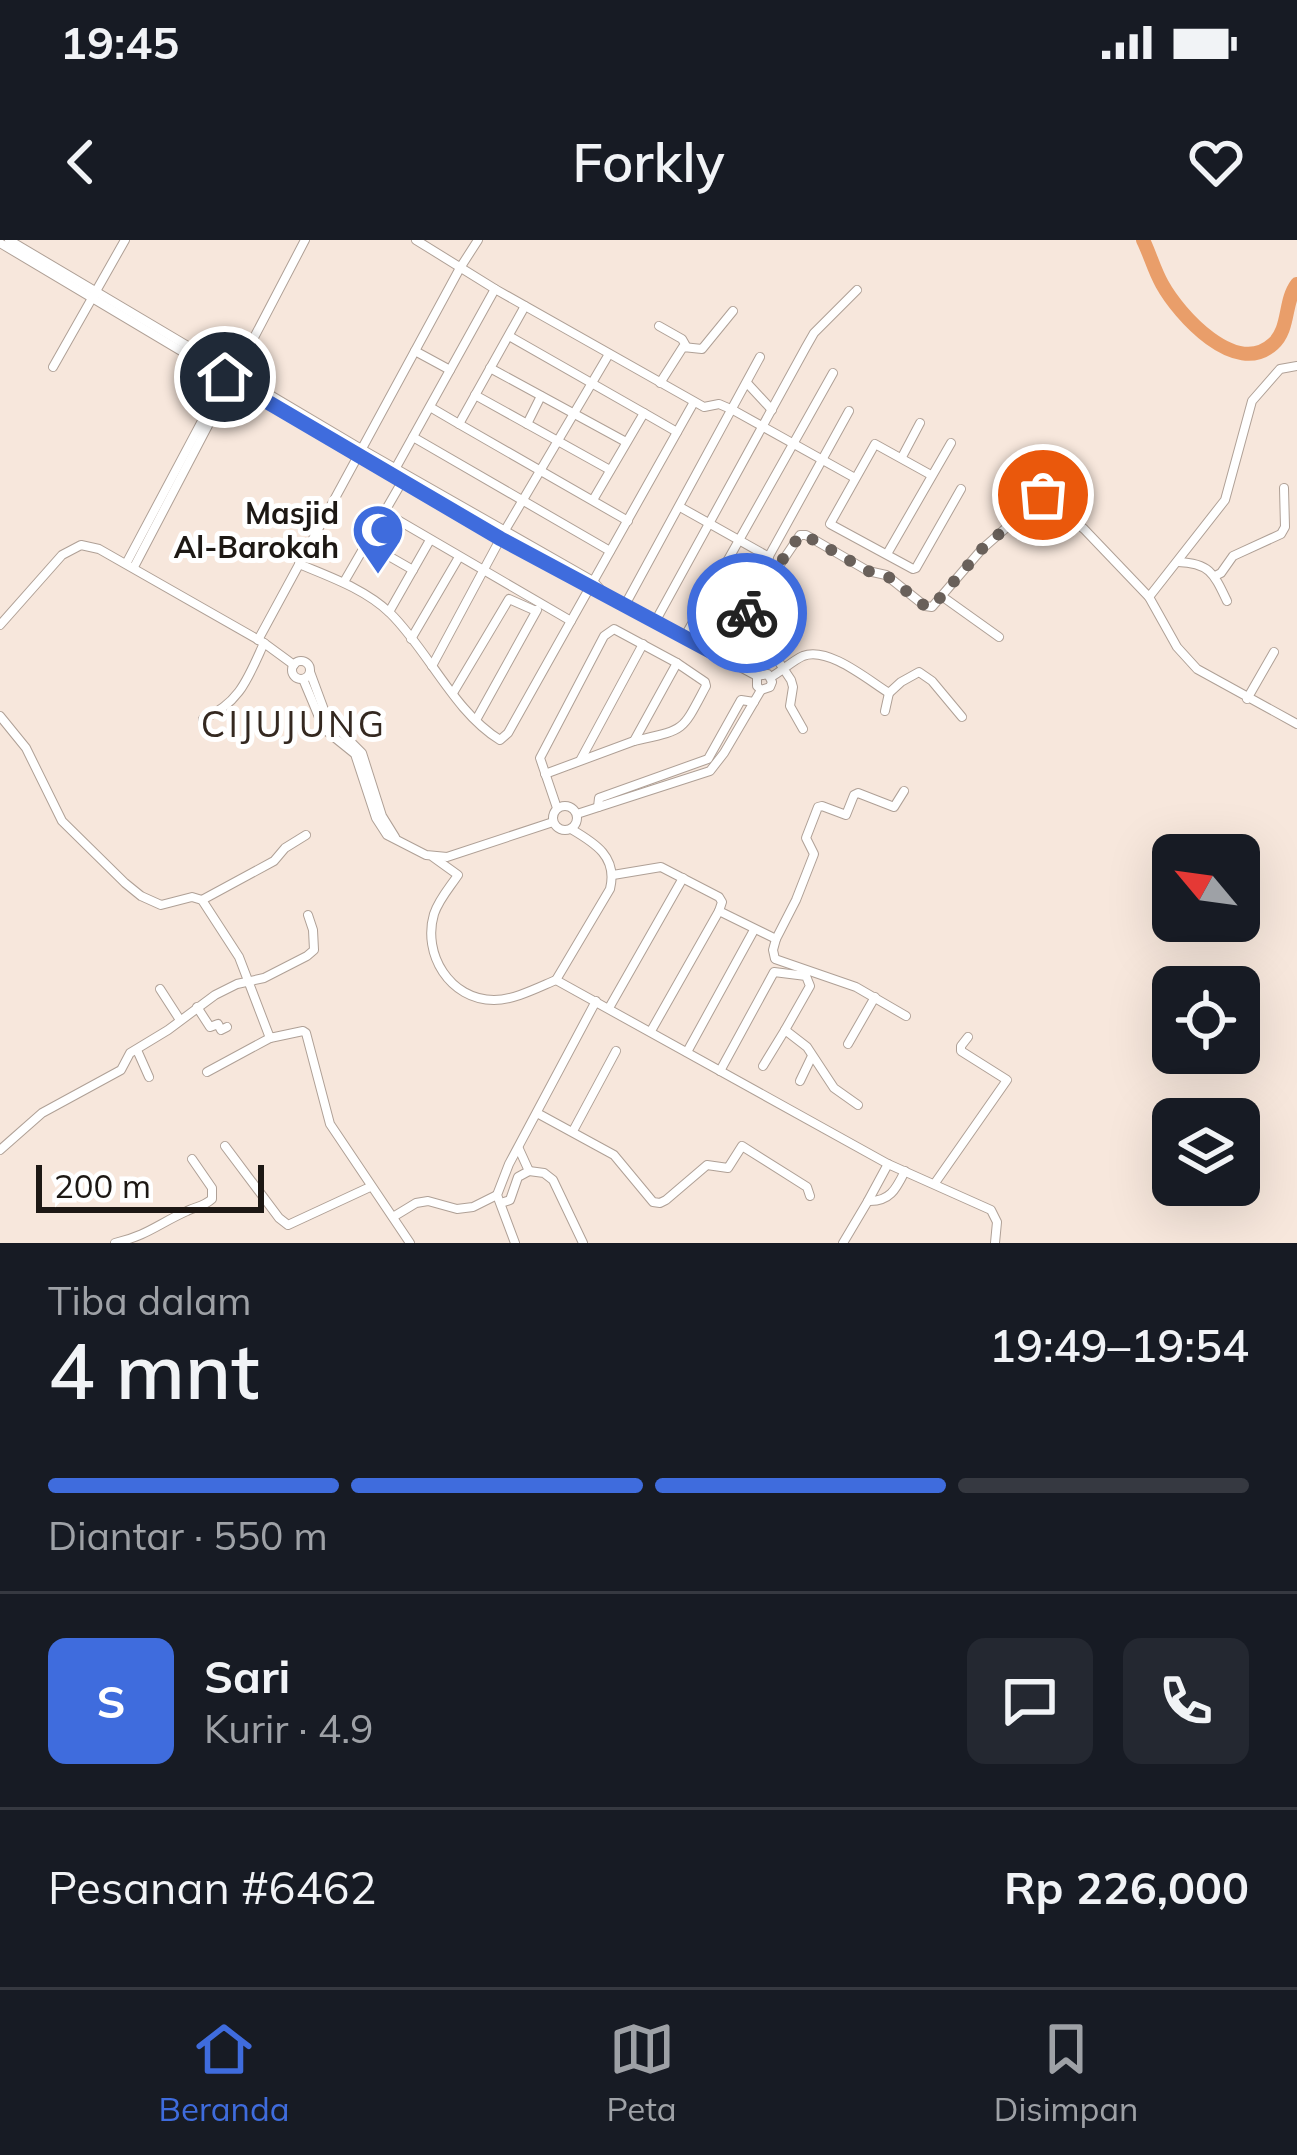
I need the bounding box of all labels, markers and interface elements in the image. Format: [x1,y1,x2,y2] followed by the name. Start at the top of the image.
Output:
[60,14,179,70] text: 19:45
[572,128,725,196] text: Forkly
[48,129,114,195] icon: back
[1183,129,1249,195] icon: heart
[174,326,276,428] pin
[192,344,258,410] icon: home
[992,444,1094,546] pin
[1010,462,1076,528] icon: bag
[174,494,339,566] place label: Masjid Al-Barokah
[350,502,406,576] mosque icon: Masjid Al-Barokah
[687,553,807,673] courier
[714,580,780,646] icon: bike
[201,701,387,746] district label: CIJUJUNG
[1152,834,1260,942] north arrow
[1152,834,1260,1206] map controls
[1152,966,1260,1074] button: locate
[1152,1098,1260,1206] button: layers
[36,1159,264,1212] scale bar
[54,1165,151,1206] text: 200 m
[48,1276,252,1325] text: Tiba dalam
[989,1317,1249,1373] text: 19:49–19:54
[48,1321,259,1419] text: 4 mnt
[48,1511,328,1560] text: Diantar · 550 m
[967,1638,1093,1764] button: chat
[1123,1638,1249,1764] button: phone
[204,1648,290,1704] text: Sari
[96,1673,126,1729] text: S
[204,1704,374,1753] text: Kurir · 4.9
[48,1859,377,1915] text: Pesanan #6462
[1004,1859,1249,1915] text: Rp 226,000
[159,2016,290,2129] tab: Beranda
[607,2016,677,2129] tab: Peta
[994,2016,1138,2129] tab: Disimpan

